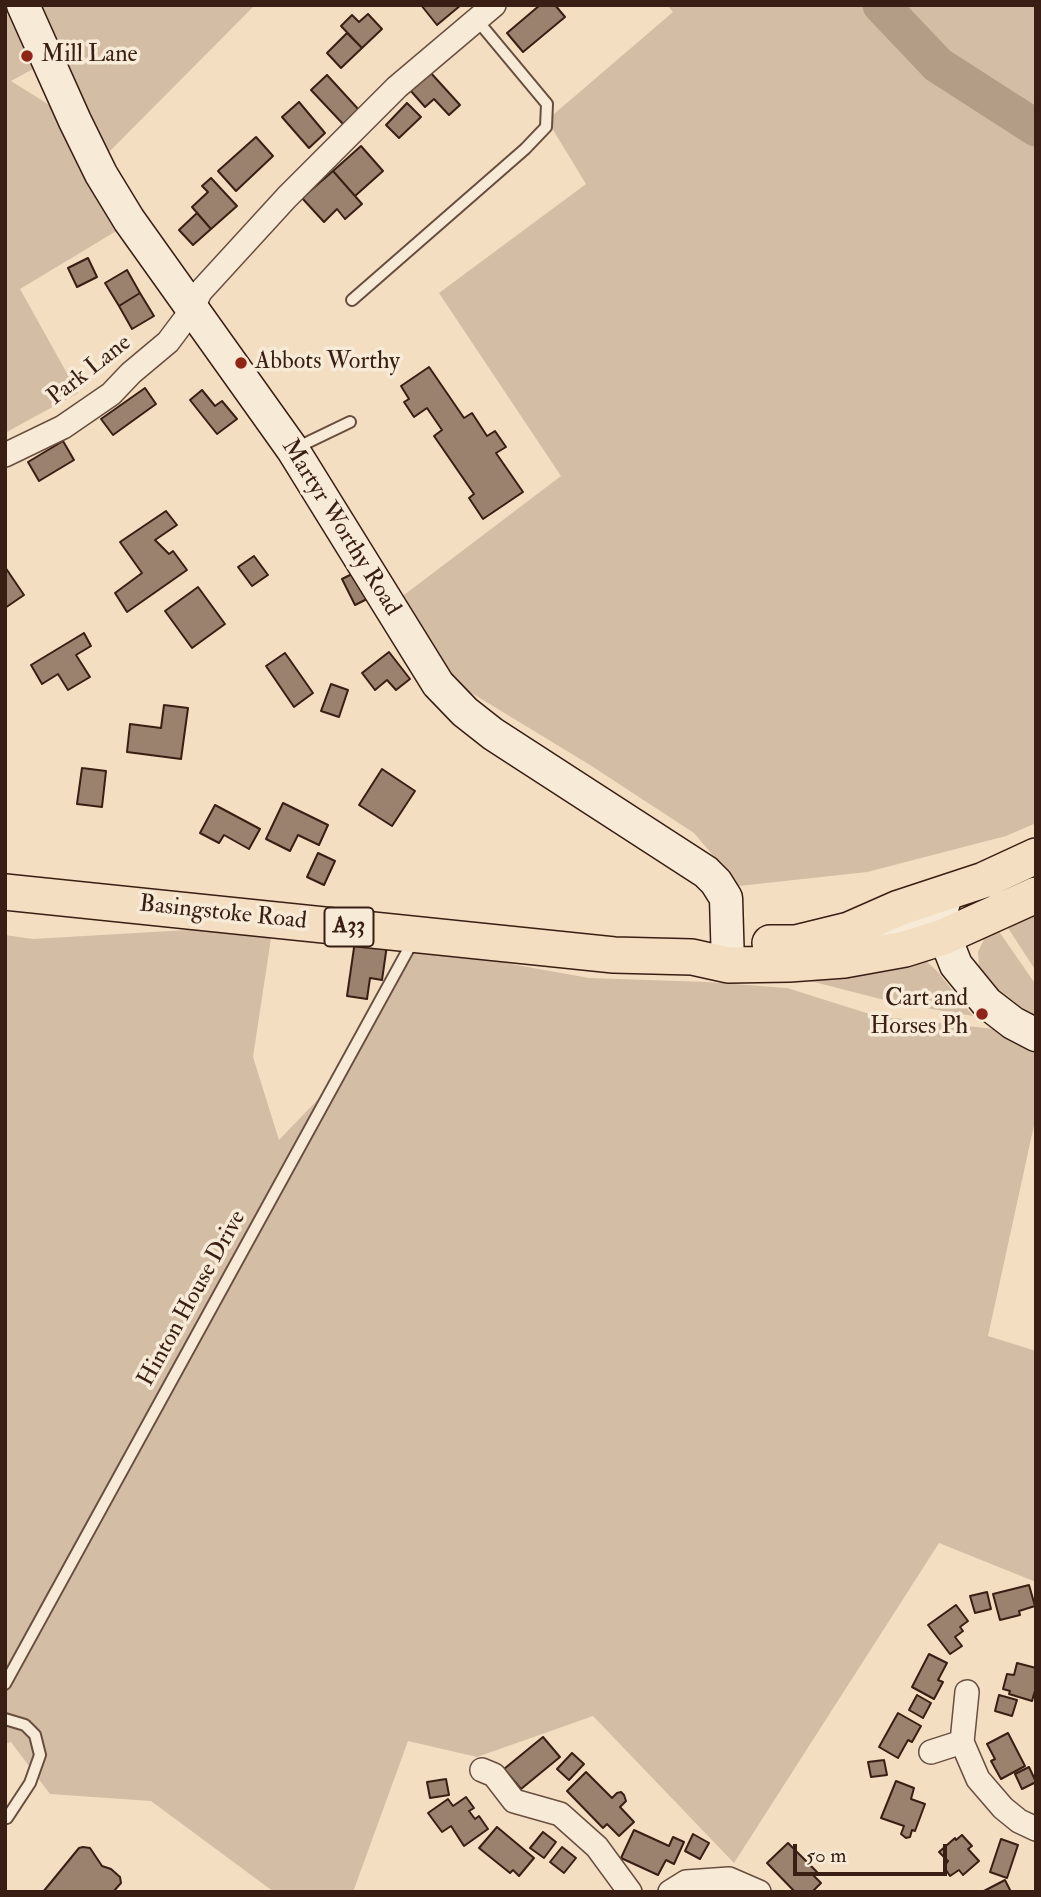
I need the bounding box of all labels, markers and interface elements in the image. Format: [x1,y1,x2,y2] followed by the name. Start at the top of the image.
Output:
[41,42,138,70] place label: Mill Lane
[19,48,35,64] marker: Mill Lane
[42,329,138,413] street label: Park Lane
[255,349,400,377] place label: Abbots Worthy
[233,355,249,371] marker: Abbots Worthy
[274,434,406,622] street label: Martyr Worthy Road
[138,891,308,937] street label: Basingstoke Road
[324,908,374,946] road number: A33
[870,986,968,1042] place label: Cart and Horses Ph
[974,1006,990,1022] marker: Cart and Horses Ph
[133,1206,253,1392] street label: Hinton House Drive
[796,1830,950,1874] scale bar
[806,1842,847,1869] text: 50 m

